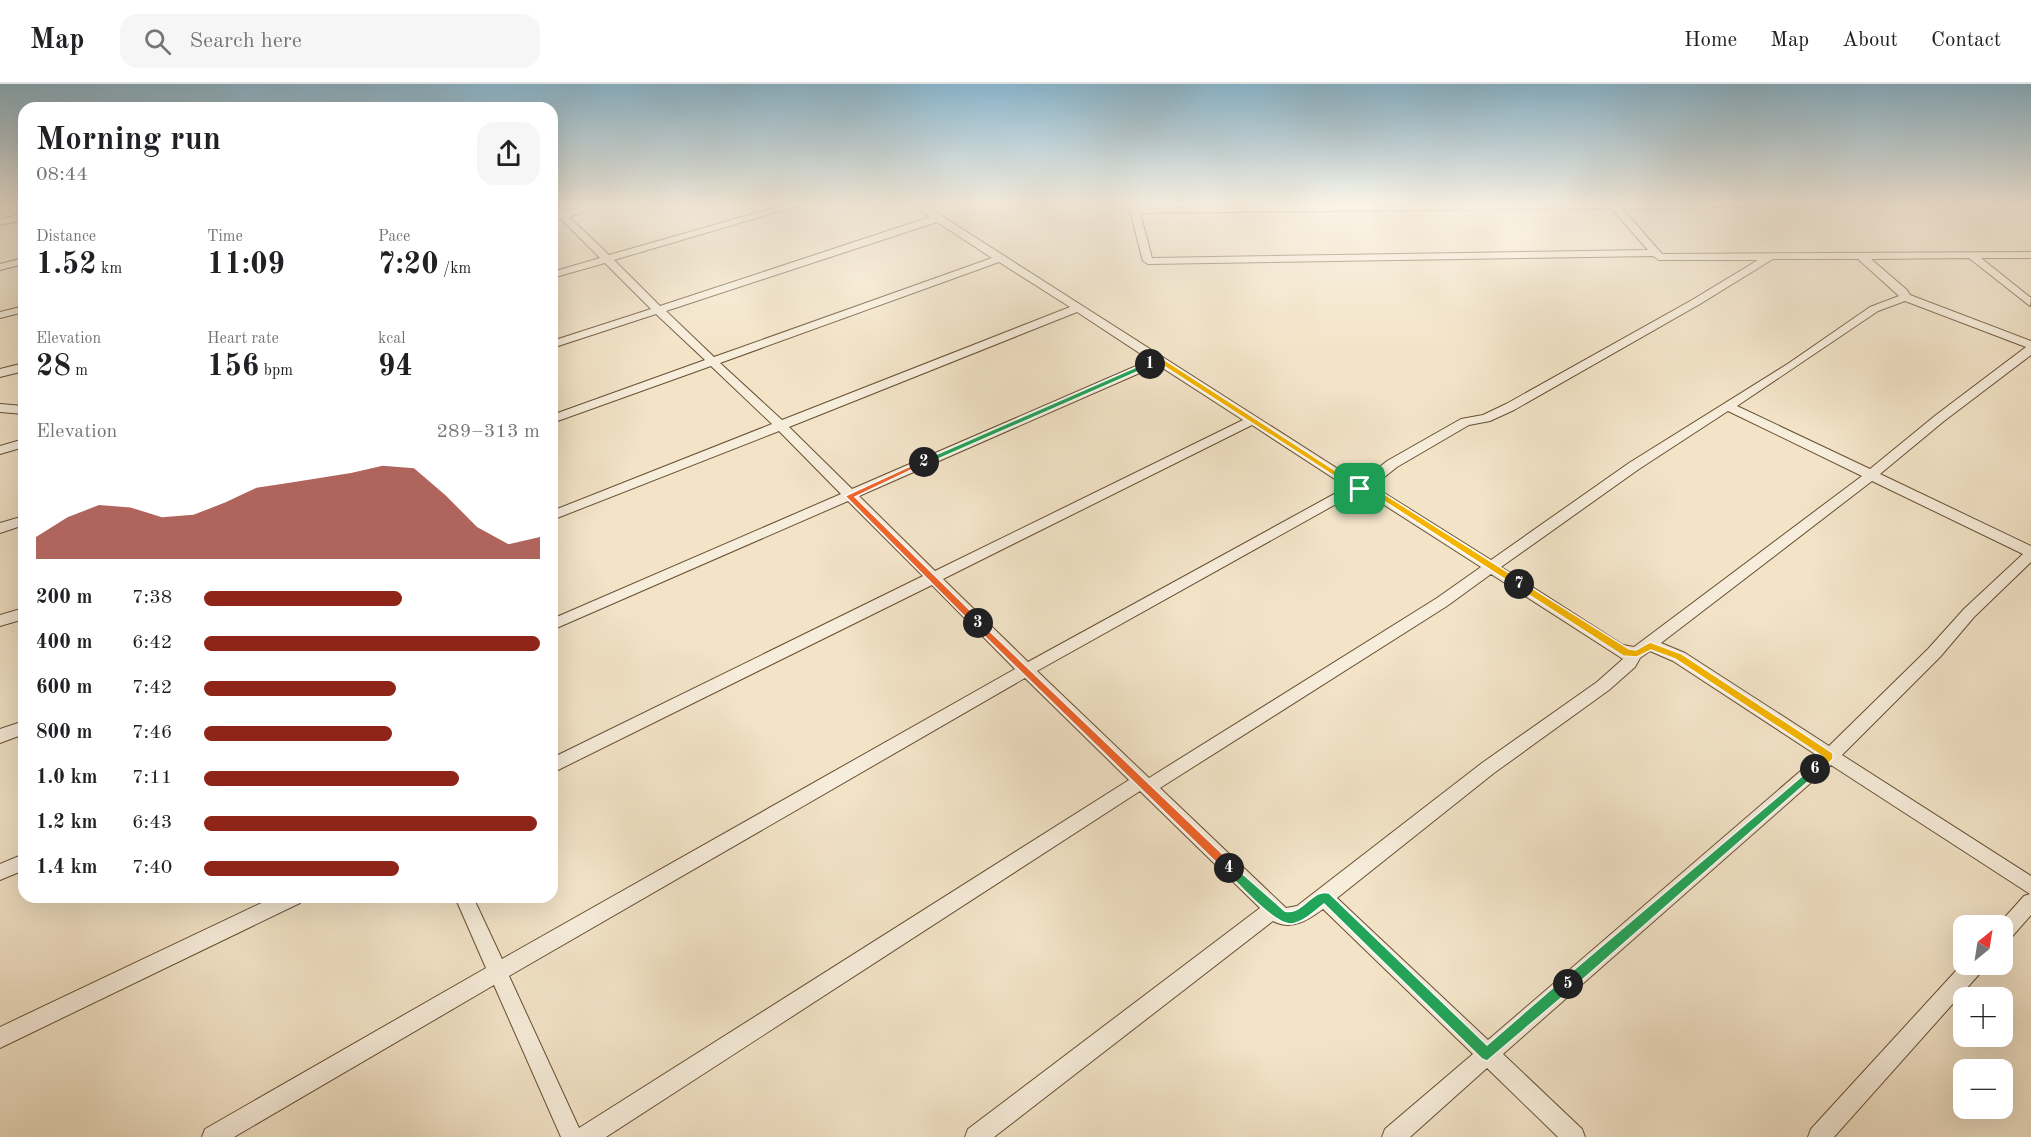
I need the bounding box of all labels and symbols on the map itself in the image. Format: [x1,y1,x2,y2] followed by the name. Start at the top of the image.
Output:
[1135,349,1165,379] pin: 1
[909,447,939,477] pin: 2
[1334,463,1385,514] pin
[1504,569,1534,599] pin: 7
[963,608,993,638] pin: 3
[1800,754,1830,784] pin: 6
[1214,853,1244,883] pin: 4
[1953,915,2013,975] north arrow
[1553,969,1583,999] pin: 5

